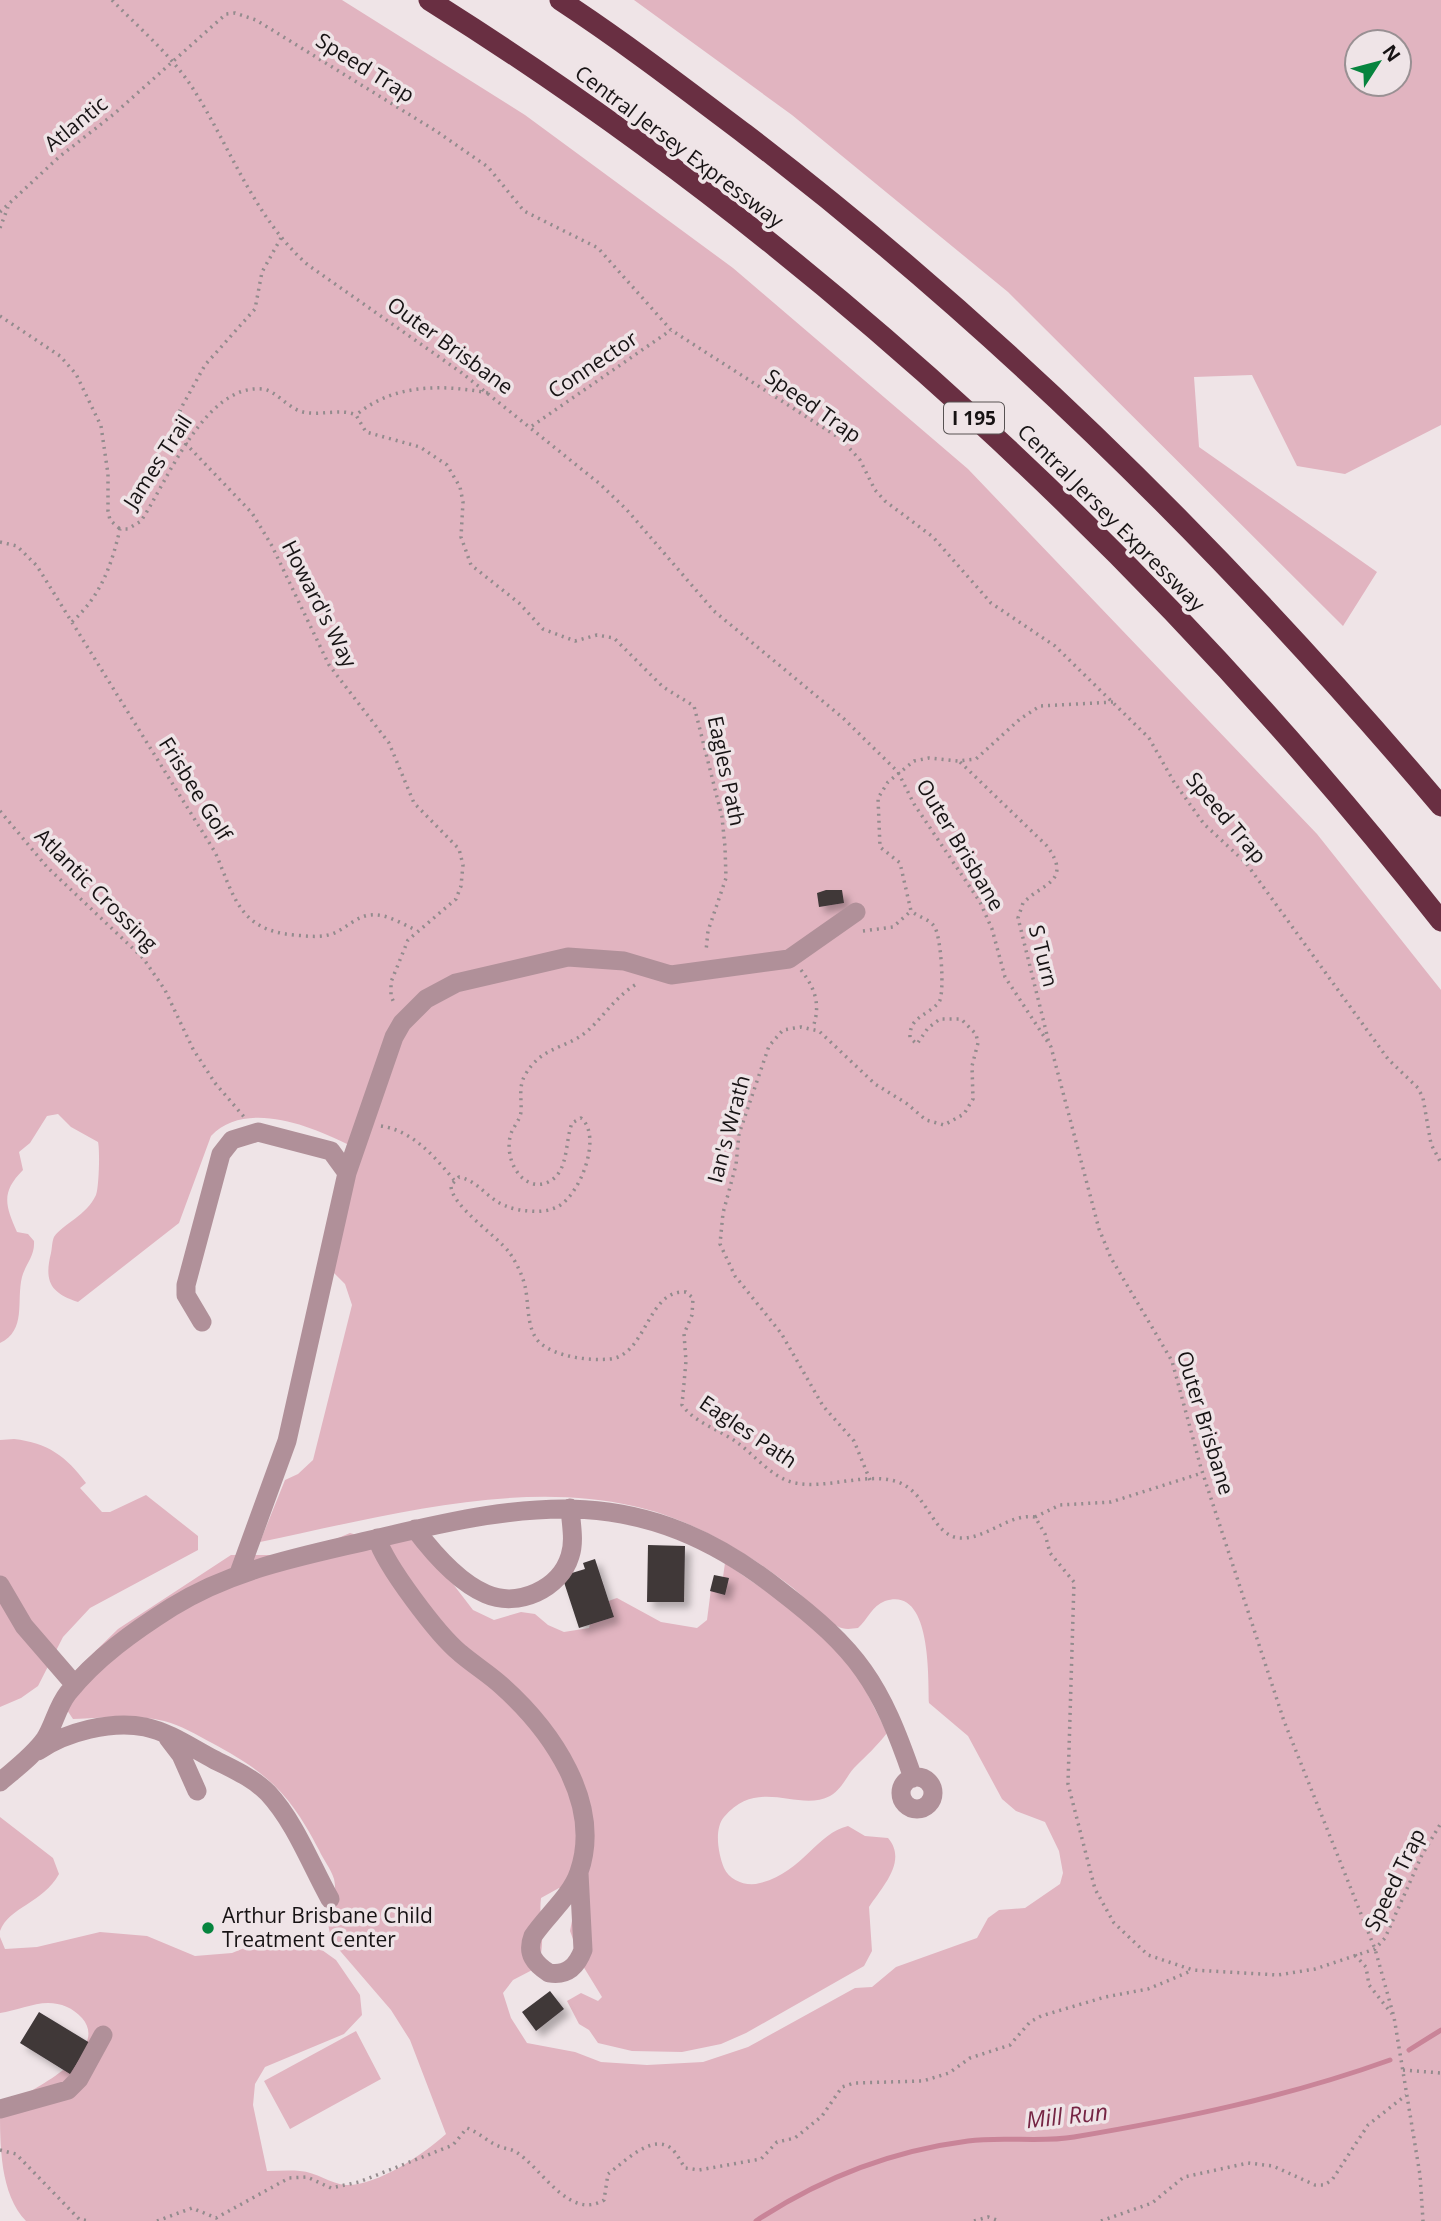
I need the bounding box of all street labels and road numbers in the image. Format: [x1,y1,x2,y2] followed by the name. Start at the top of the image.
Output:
[311,26,420,108] street label: Speed Trap
[570,58,790,234] street label: Central Jersey Expressway
[38,89,113,157] street label: Atlantic
[382,290,519,400] street label: Outer Brisbane
[542,324,643,404] street label: Connector
[760,362,867,448] street label: Speed Trap
[944,402,1004,434] road number: I 195
[115,409,198,515] street label: James Trail
[1012,417,1212,618] street label: Central Jersey Expressway
[276,535,364,672] street label: Howard's Way
[702,713,752,828] street label: Eagles Path
[153,731,240,847] street label: Frisbee Golf
[1180,766,1273,869] street label: Speed Trap
[910,773,1011,916] street label: Outer Brisbane
[29,822,164,957] street label: Atlantic Crossing
[1023,922,1065,990] street label: S Turn
[700,1072,756,1186] street label: Ian's Wrath
[1171,1347,1241,1498] street label: Outer Brisbane
[694,1388,803,1474] street label: Eagles Path
[1357,1824,1431,1936] street label: Speed Trap

